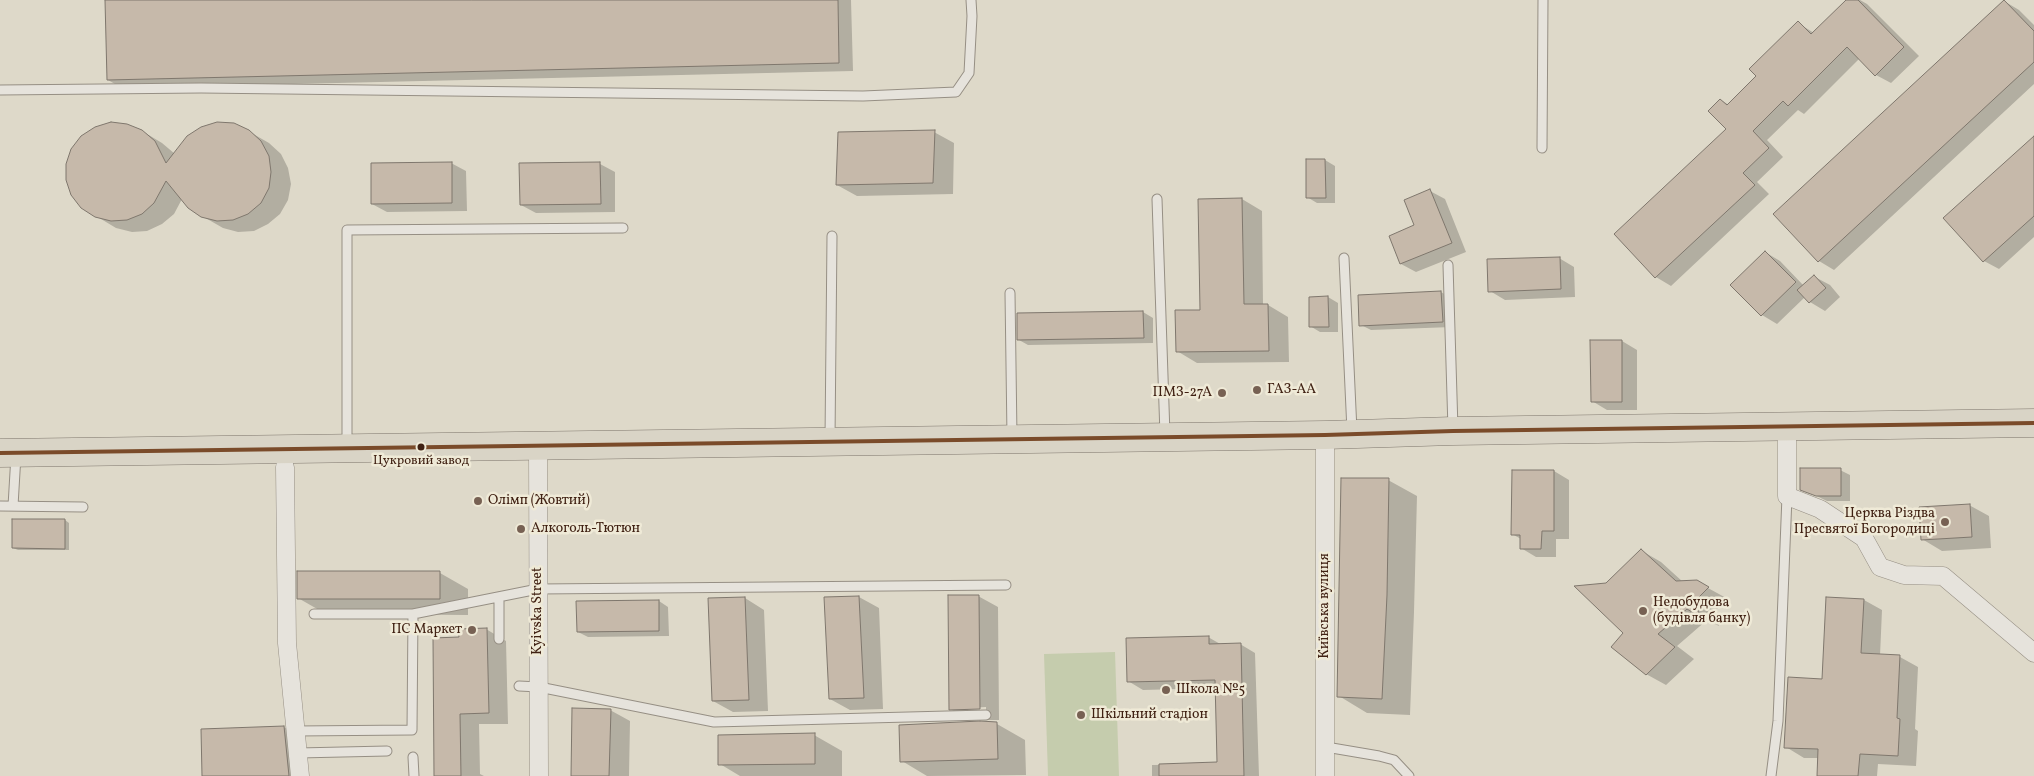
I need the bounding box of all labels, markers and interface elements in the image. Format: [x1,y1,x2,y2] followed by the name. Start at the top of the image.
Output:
[1267,382,1316,398] place label: ГАЗ-АА
[1251,384,1263,396] marker: ГАЗ-АА
[1153,385,1212,401] place label: ПМЗ-27А
[1216,387,1228,399] marker: ПМЗ-27А
[416,442,426,452] marker: Цукровий завод
[373,454,469,470] place label: Цукровий завод
[488,493,590,509] place label: Олімп (Жовтий)
[472,495,484,507] marker: Олімп (Жовтий)
[1794,506,1935,538] place label: Церква Різдва Пресвятої Богородиці
[1939,516,1951,528] marker: Церква Різдва Пресвятої Богородиці
[531,521,640,537] place label: Алкоголь-Тютюн
[515,523,527,535] marker: Алкоголь-Тютюн
[1317,553,1333,659] street label: Київська вулиця
[530,567,546,655] street label: Kyivska Street
[1653,595,1750,628] place label: Недобудова (будівля банку)
[1637,605,1649,617] marker: Недобудова (будівля банку)
[391,622,462,638] place label: ПС Маркет
[466,624,478,636] marker: ПС Маркет
[1176,682,1245,698] place label: Школа №5
[1160,684,1172,696] marker: Школа №5
[1091,707,1208,723] place label: Шкільний стадіон
[1075,709,1087,721] marker: Шкільний стадіон

